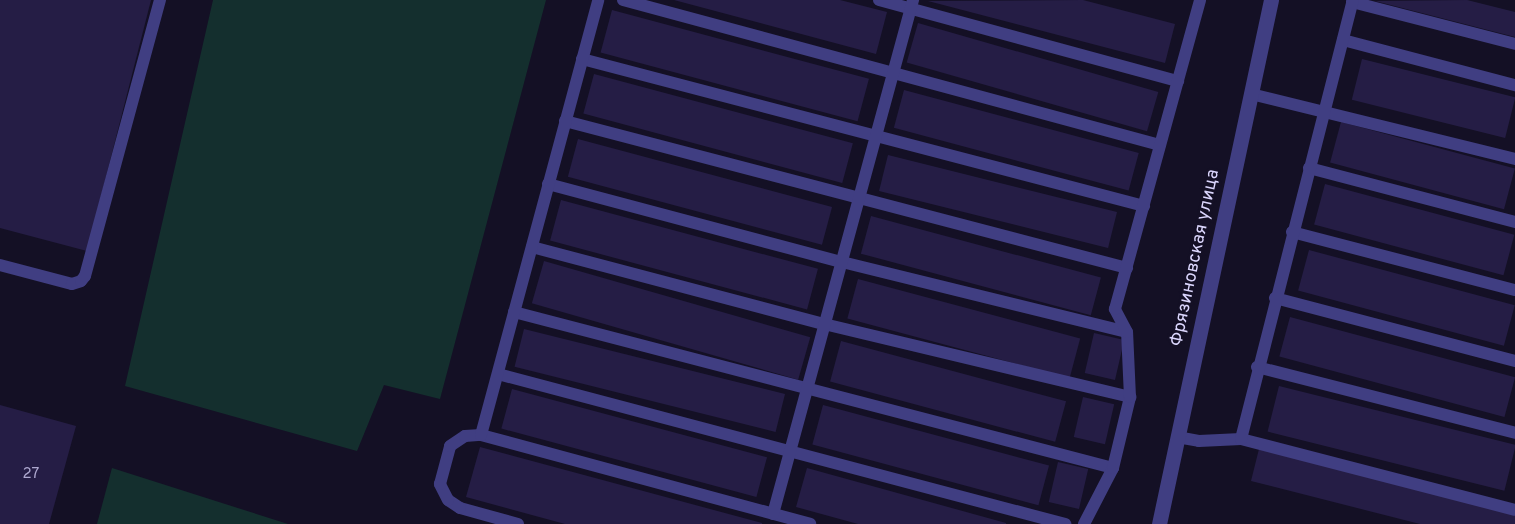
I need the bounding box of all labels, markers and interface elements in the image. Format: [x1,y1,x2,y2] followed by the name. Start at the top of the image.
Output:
[1167,168,1225,348] street label: Фрязиновская улица
[23,466,39,484] house number: 27

